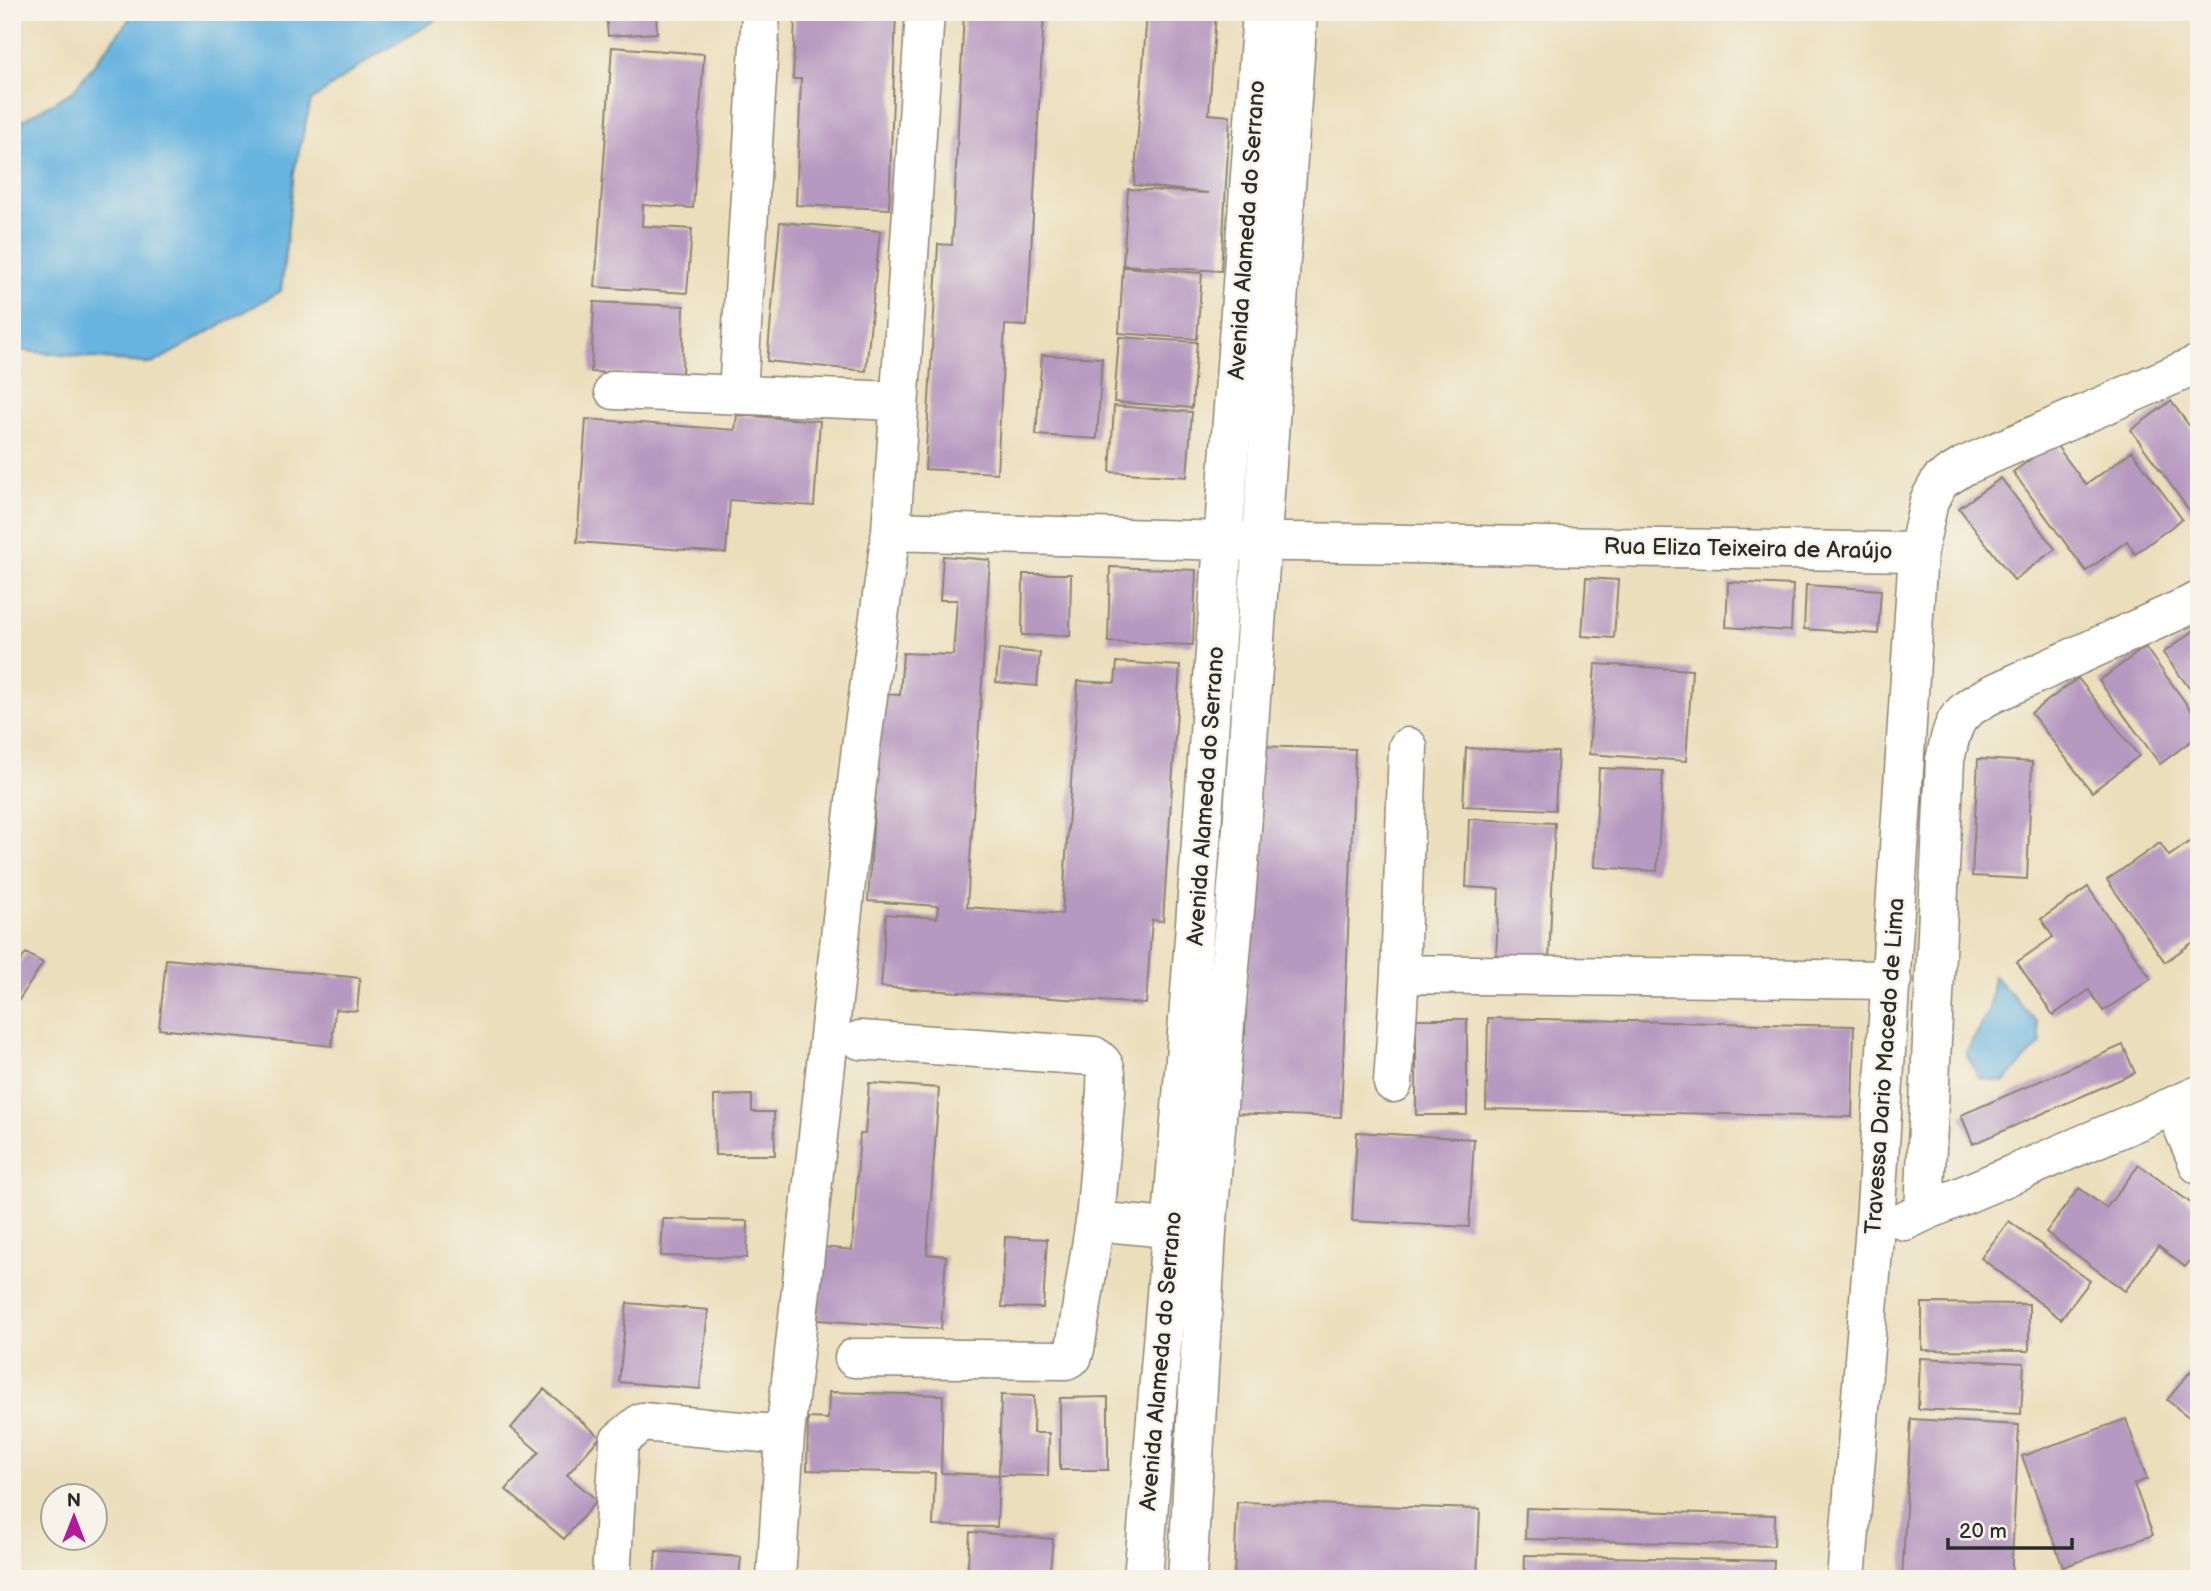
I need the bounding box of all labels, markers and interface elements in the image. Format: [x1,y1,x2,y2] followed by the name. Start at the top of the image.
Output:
[1223,79,1271,381] street label: Avenida Alameda do Serrano
[1603,532,1893,566] street label: Rua Eliza Teixeira de Araújo
[1182,645,1230,947] street label: Avenida Alameda do Serrano
[1859,897,1911,1235] street label: Travessa Dario Macedo de Lima
[1134,1210,1188,1512] street label: Avenida Alameda do Serrano
[38,1482,108,1552] north arrow
[67,1490,81,1513] text: N
[1948,1507,2073,1551] scale bar
[1959,1519,2007,1544] text: 20 m

